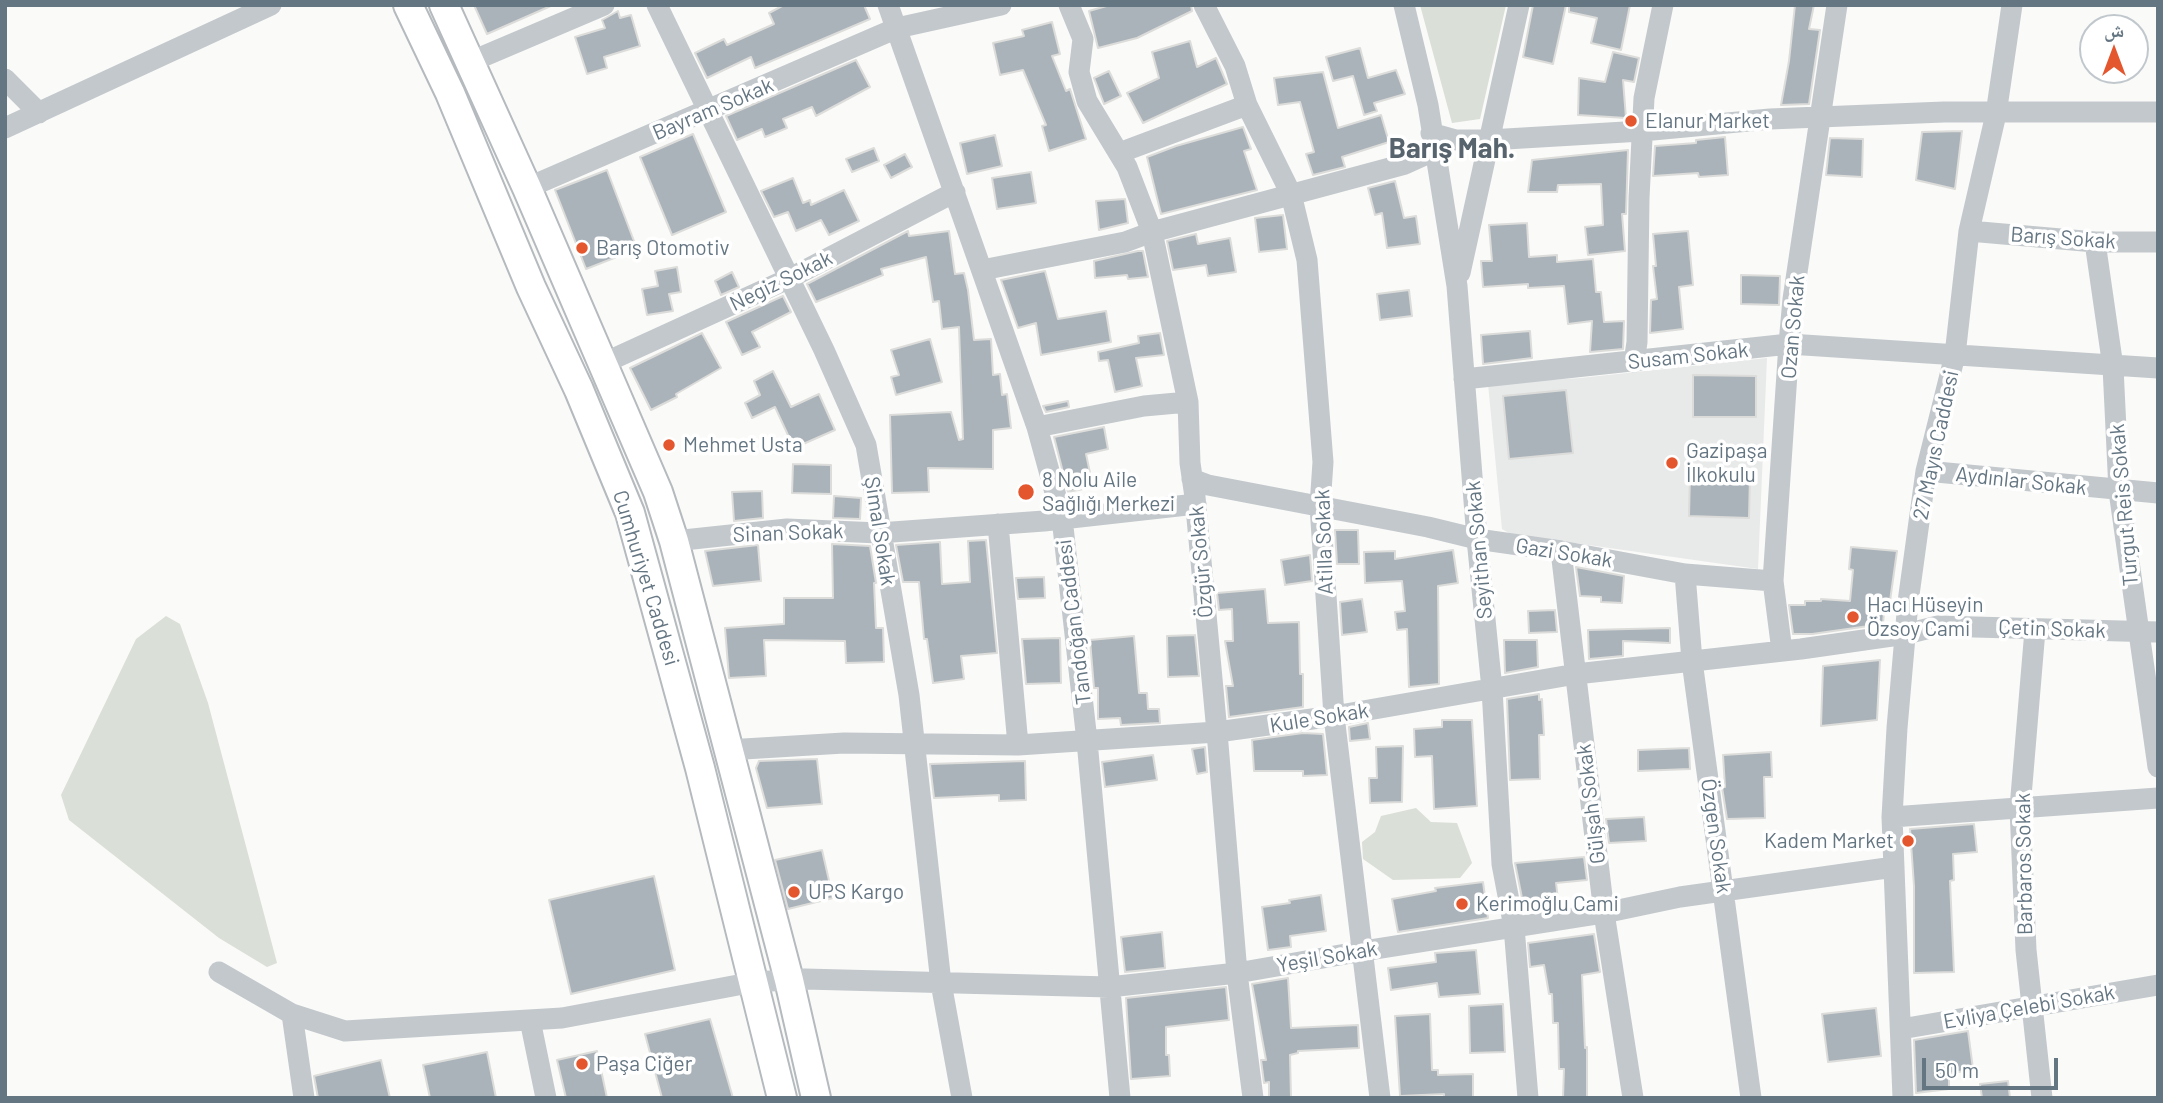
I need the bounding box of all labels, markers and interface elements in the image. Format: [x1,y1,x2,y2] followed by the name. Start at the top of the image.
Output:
[2079,14,2149,84] north arrow
[2104,18,2124,41] text: ش
[649,72,777,146] street label: Bayram Sokak
[1645,108,1770,134] place label: Elanur Market
[1623,113,1639,129] marker: Elanur Market
[1389,132,1515,166] district label: Barış Mah.
[2009,222,2117,254] street label: Barış Sokak
[596,235,730,261] place label: Barış Otomotiv
[574,240,590,256] marker: Barış Otomotiv
[726,245,836,317] street label: Negiz Sokak
[1776,274,1810,380] street label: Ozan Sokak
[1626,337,1750,375] street label: Susam Sokak
[1908,368,1964,522] street label: 27 Mayıs Caddesi
[2104,423,2144,587] street label: Turgut Reis Sokak
[683,432,803,458] place label: Mehmet Usta
[661,437,677,453] marker: Mehmet Usta
[1686,438,1767,488] place label: Gazipaşa İlkokulu
[1664,455,1680,471] marker: Gazipaşa İlkokulu
[1954,462,2088,500] street label: Aydınlar Sokak
[1042,467,1175,517] place label: 8 Nolu Aile Sağlığı Merkezi
[859,475,901,587] street label: Şimal Sokak
[1460,480,1498,620] street label: Seyithan Sokak
[1016,482,1036,502] marker: 8 Nolu Aile Sağlığı Merkezi
[607,487,685,669] street label: Cumhuriyet Caddesi
[1310,489,1338,595] street label: Atilla Sokak
[1184,505,1218,619] street label: Özgür Sokak
[732,518,844,548] street label: Sinan Sokak
[1514,533,1614,573] street label: Gazi Sokak
[1051,538,1097,706] street label: Tandoğan Caddesi
[1867,592,1983,642] place label: Hacı Hüseyin Özsoy Cami
[1845,609,1861,625] marker: Hacı Hüseyin Özsoy Cami
[1998,615,2106,643] street label: Çetin Sokak
[1268,698,1370,738] street label: Kule Sokak
[1571,743,1611,865] street label: Gülşah Sokak
[1695,777,1737,895] street label: Özgen Sokak
[2010,793,2038,935] street label: Barbaros Sokak
[1764,828,1894,854] place label: Kadem Market
[1900,833,1916,849] marker: Kadem Market
[808,879,904,905] place label: UPS Kargo
[786,884,802,900] marker: UPS Kargo
[1476,891,1619,917] place label: Kerimoğlu Cami
[1454,896,1470,912] marker: Kerimoğlu Cami
[1275,936,1379,978] street label: Yeşil Sokak
[1941,980,2117,1034] street label: Evliya Çelebi Sokak
[1925,1044,2062,1088] scale bar
[596,1051,692,1077] place label: Paşa Ciğer
[574,1056,590,1072] marker: Paşa Ciğer
[1935,1057,1979,1082] text: 50 m

